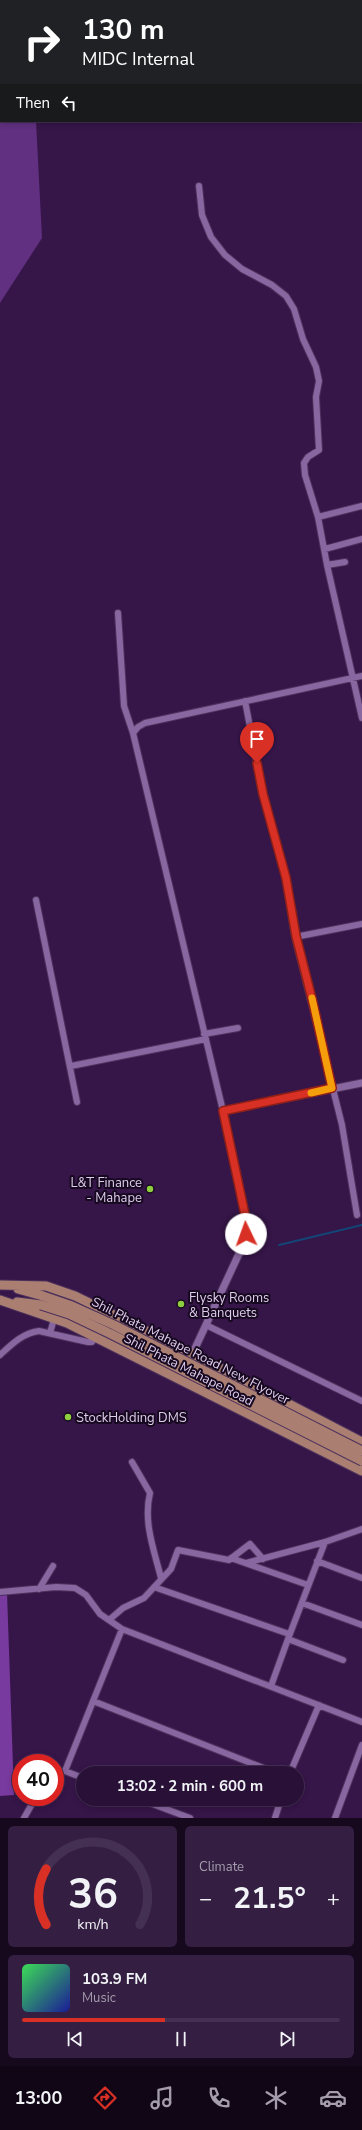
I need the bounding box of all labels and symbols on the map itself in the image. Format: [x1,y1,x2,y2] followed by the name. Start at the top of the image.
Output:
[240,722,274,763] pin
[71,1174,142,1207] place label: L&T Finance - Mahape
[145,1184,155,1194] marker: L&T Finance - Mahape
[225,1213,267,1255] position arrow
[189,1289,269,1322] place label: Flysky Rooms & Banquets
[89,1293,293,1407] street label: Shil Phata Mahape Road New Flyover
[176,1299,186,1309] marker: Flysky Rooms & Banquets
[122,1330,256,1408] street label: Shil Phata Mahape Road
[76,1409,187,1427] place label: StockHolding DMS
[63,1412,73,1422] marker: StockHolding DMS
[12,1754,64,1806] speed limit sign: 40

